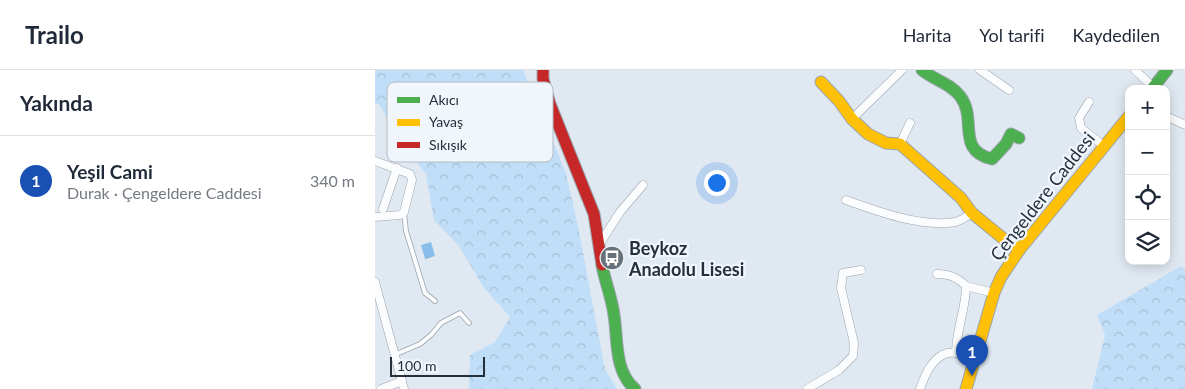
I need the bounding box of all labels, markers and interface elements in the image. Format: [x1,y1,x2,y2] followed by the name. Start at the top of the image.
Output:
[25,20,84,49] text: Trailo
[903,24,951,46] text: Harita
[979,24,1045,46] text: Yol tarifi
[1073,24,1160,46] text: Kaydedilen
[387,82,553,162] legend
[1125,85,1170,265] map controls
[1125,85,1170,130] button: +
[20,90,93,115] text: Yakında
[429,91,459,108] text: Akıcı
[429,113,463,130] text: Yavaş
[985,127,1099,265] street label: Çengeldere Caddesi
[1125,130,1170,175] button: −
[429,136,468,153] text: Sıkışık
[67,160,153,183] text: Yeşil Cami
[704,170,730,196] your location
[31,171,41,190] text: 1
[310,171,355,190] text: 340 m
[1125,175,1170,220] button: locate
[67,183,262,202] text: Durak · Çengeldere Caddesi
[1125,220,1170,265] button: layers
[628,237,744,280] place label: Beykoz Anadolu Lisesi
[599,245,625,271] bus stop icon: Beykoz Anadolu Lisesi
[956,335,988,376] pin: 1
[390,354,485,377] scale bar
[397,357,436,374] text: 100 m

